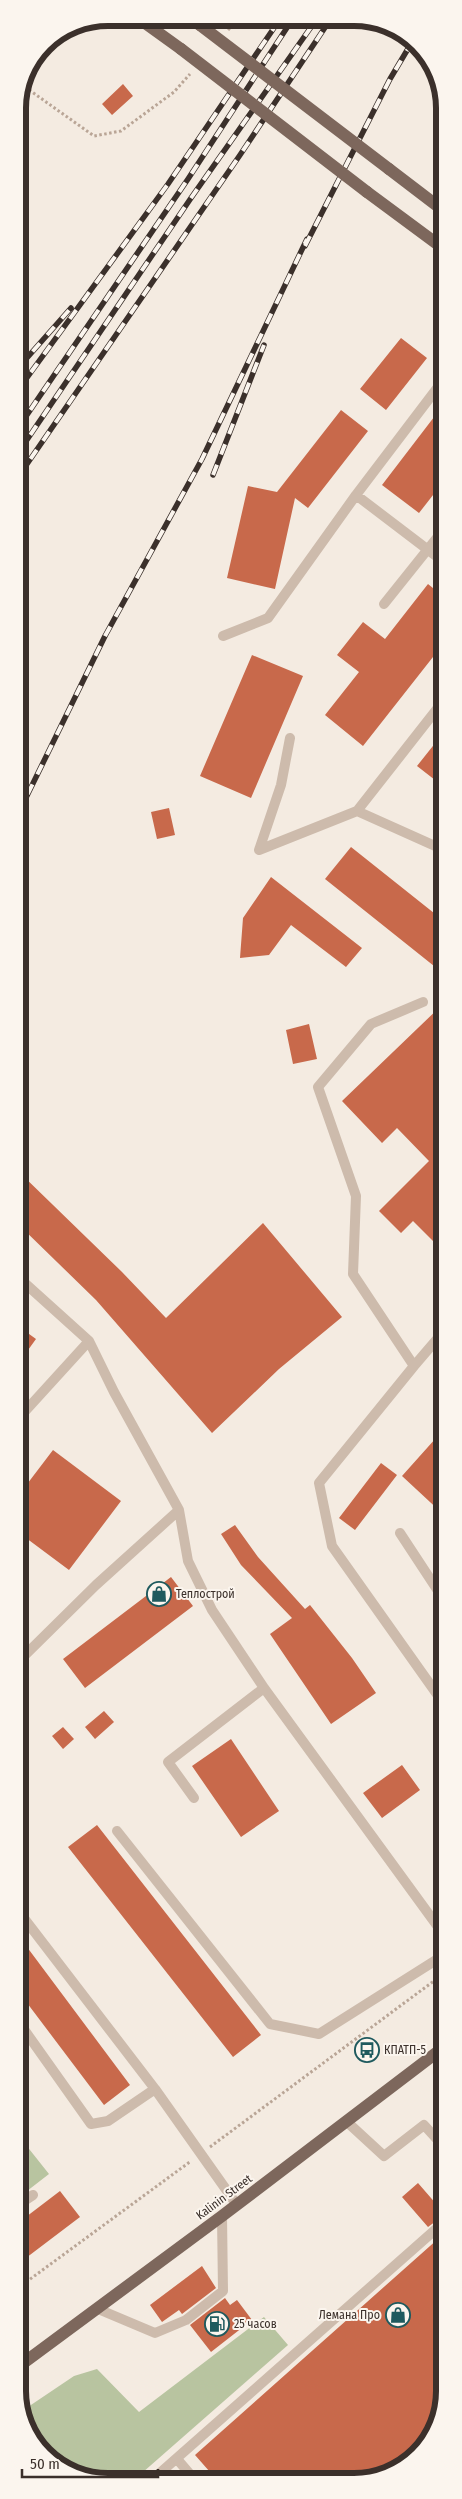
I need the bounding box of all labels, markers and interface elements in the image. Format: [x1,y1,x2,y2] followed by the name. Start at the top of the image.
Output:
[146,1581,172,1607] shop icon: Теплострой
[176,1587,235,1601] place label: Теплострой
[354,2037,380,2063] bus stop icon: КПАТП-5
[384,2043,426,2057] place label: КПАТП-5
[193,2171,255,2223] street label: Kalinin Street
[385,2302,411,2328] shop icon: Лемана Про
[319,2308,380,2322] place label: Лемана Про
[204,2311,230,2337] fuel station icon: 25 часов
[234,2317,277,2331] place label: 25 часов
[22,2446,159,2478] scale bar
[30,2455,60,2473] text: 50 m

